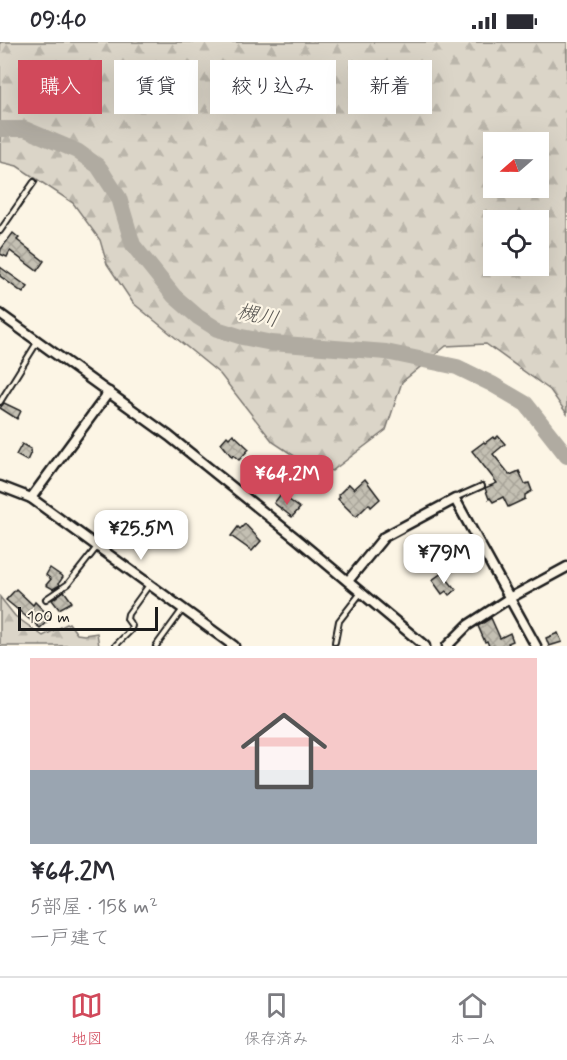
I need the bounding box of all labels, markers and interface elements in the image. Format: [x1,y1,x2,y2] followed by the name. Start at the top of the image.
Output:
[30,7,87,35] text: 09:40
[18,60,102,114] chip: 購入
[114,60,198,114] chip: 賃貸
[210,60,336,114] chip: 絞り込み
[348,60,432,114] chip: 新着
[483,132,549,198] north arrow
[483,132,549,276] map controls
[483,210,549,276] button: locate
[234,298,281,334] water label: 槻川
[238,455,336,506] pin: ¥64.2M
[254,461,320,488] text: ¥64.2M
[92,510,190,561] pin: ¥25.5M
[108,516,174,543] text: ¥25.5M
[408,534,480,585] pin: ¥79M
[417,540,471,567] text: ¥79M
[18,604,158,632] scale bar
[27,607,70,628] text: 100 m
[230,697,338,805] icon: home
[30,856,115,890] text: ¥64.2M
[30,894,158,921] text: 5部屋 · 158 m²
[30,925,110,952] text: 一戸建て
[70,989,103,1050] tab: 地図
[244,989,308,1050] tab: 保存済み
[449,989,497,1050] tab: ホーム

